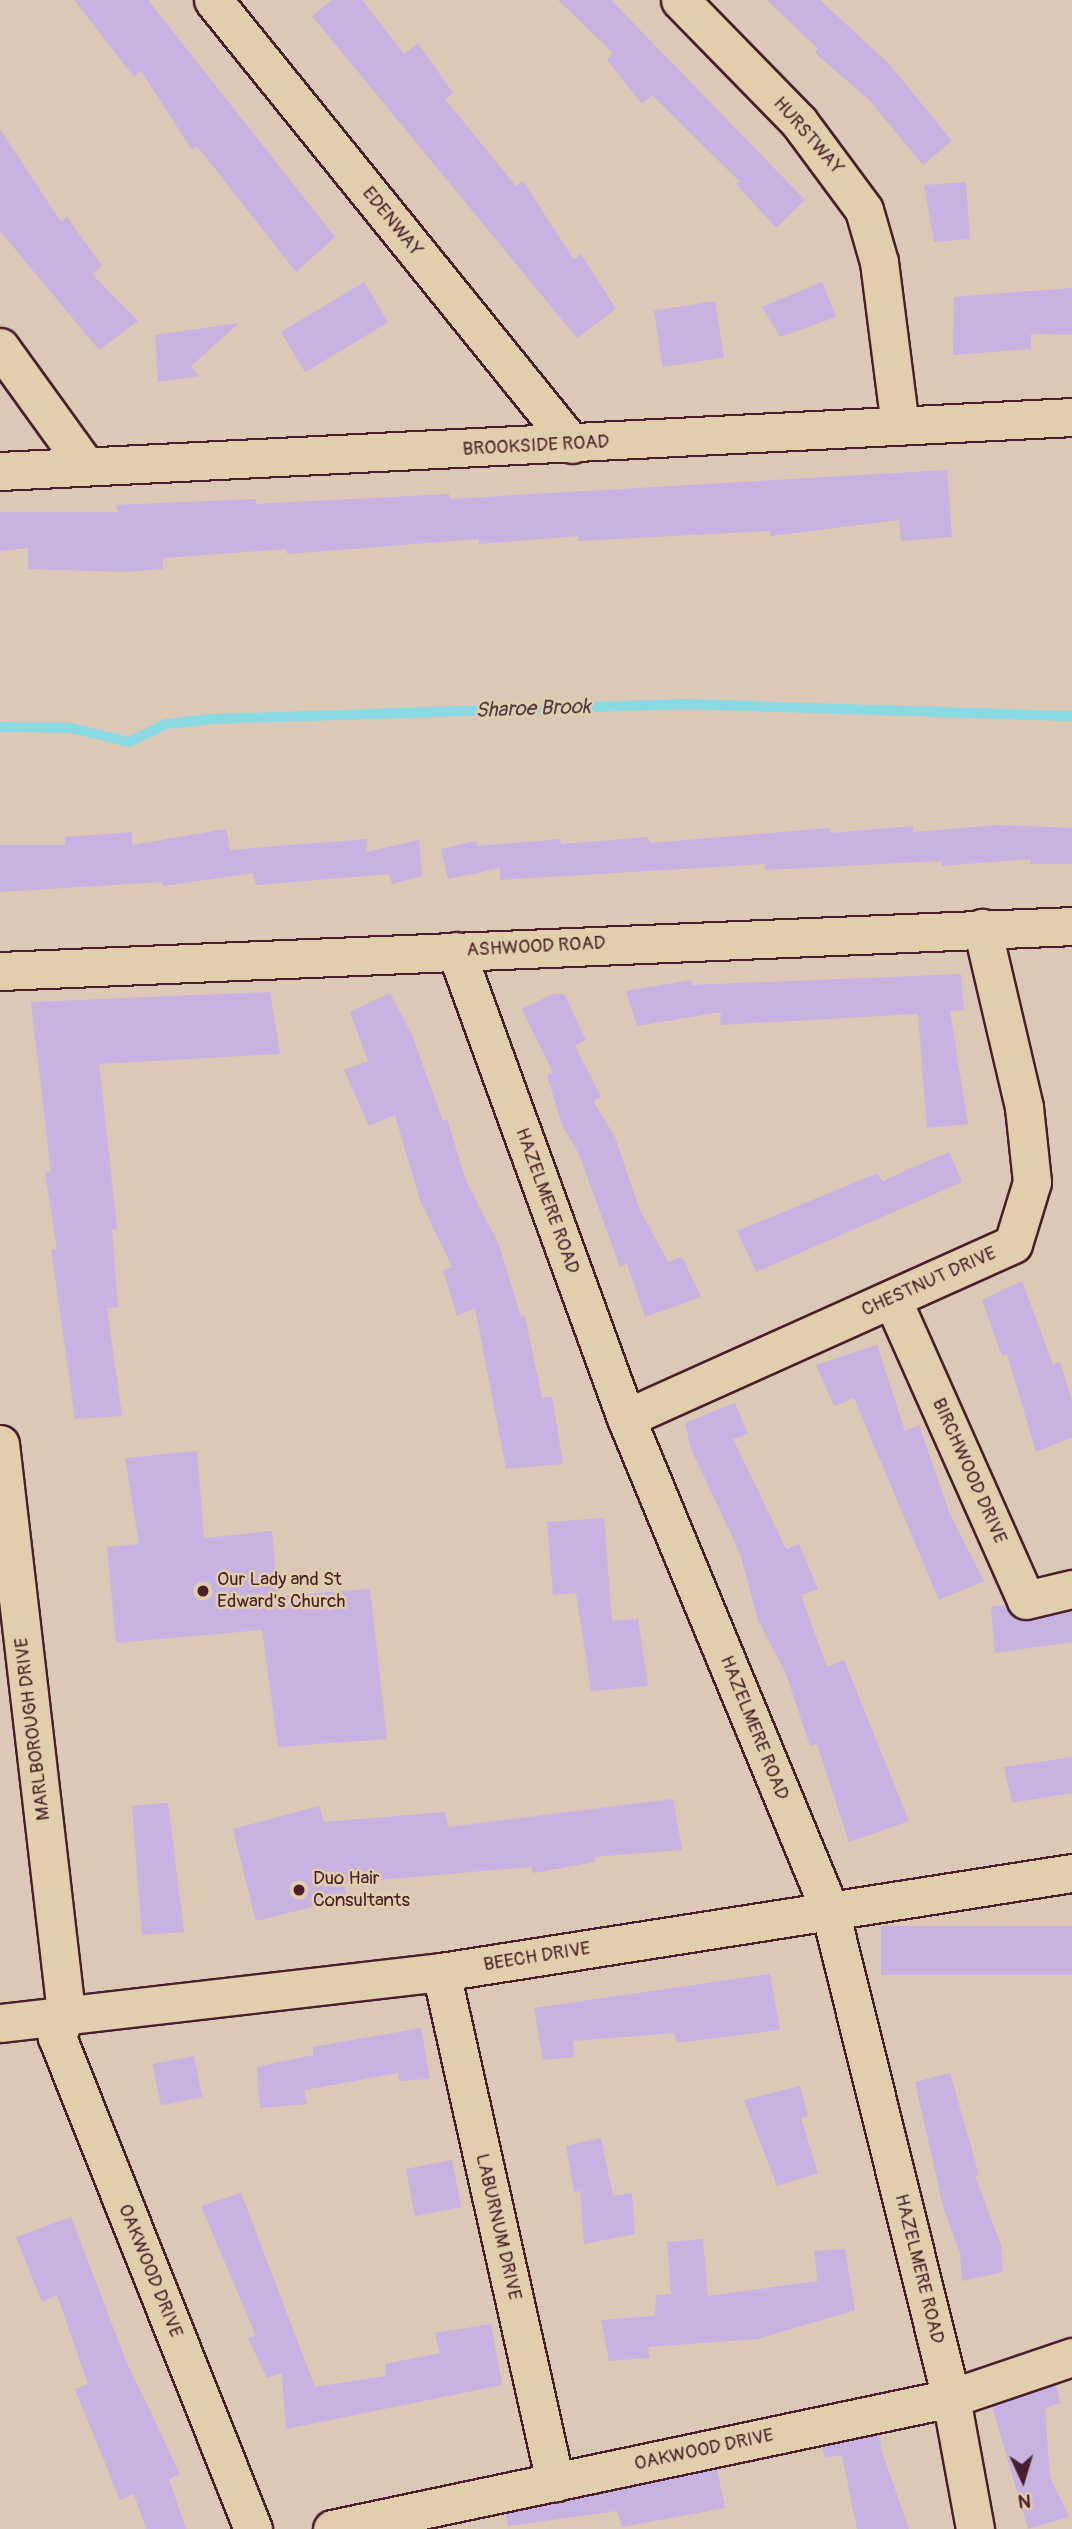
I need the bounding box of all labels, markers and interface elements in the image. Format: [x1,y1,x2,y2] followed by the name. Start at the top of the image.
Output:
[768,92,848,180] street label: HURSTWAY
[357,182,427,262] street label: EDENWAY
[462,431,610,461] street label: BROOKSIDE ROAD
[475,694,591,724] water label: Sharoe Brook
[466,932,606,962] street label: ASHWOOD ROAD
[510,1125,584,1277] street label: HAZELMERE ROAD
[858,1242,1000,1322] street label: CHESTNUT DRIVE
[927,1395,1011,1547] street label: BIRCHWOOD DRIVE
[217,1569,345,1613] place label: Our Lady and St Edward's Church
[195,1583,211,1599] marker: Our Lady and St Edward's Church
[10,1636,56,1822] street label: MARLBOROUGH DRIVE
[715,1652,793,1804] street label: HAZELMERE ROAD
[313,1868,410,1912] place label: Duo Hair Consultants
[291,1882,307,1898] marker: Duo Hair Consultants
[482,1937,592,1977] street label: BEECH DRIVE
[470,2152,526,2302] street label: LABURNUM DRIVE
[889,2192,949,2346] street label: HAZELMERE ROAD
[113,2201,187,2341] street label: OAKWOOD DRIVE
[632,2424,776,2476] street label: OAKWOOD DRIVE
[988,2445,1058,2515] north arrow
[1017,2489,1032,2513] text: N

